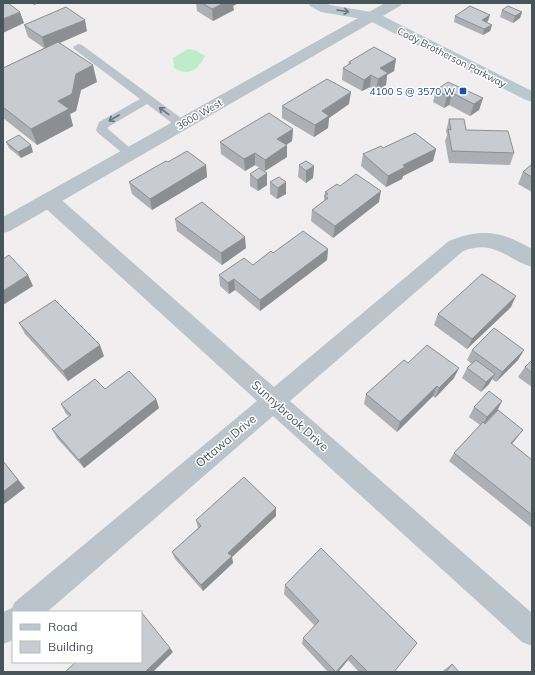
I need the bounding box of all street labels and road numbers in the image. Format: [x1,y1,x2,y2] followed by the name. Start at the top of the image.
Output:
[395,24,509,91] street label: Cody Brotherson Parkway
[174,96,225,133] street label: 3600 West
[249,377,332,454] street label: Sunnybrook Drive
[192,411,259,470] street label: Ottawa Drive

